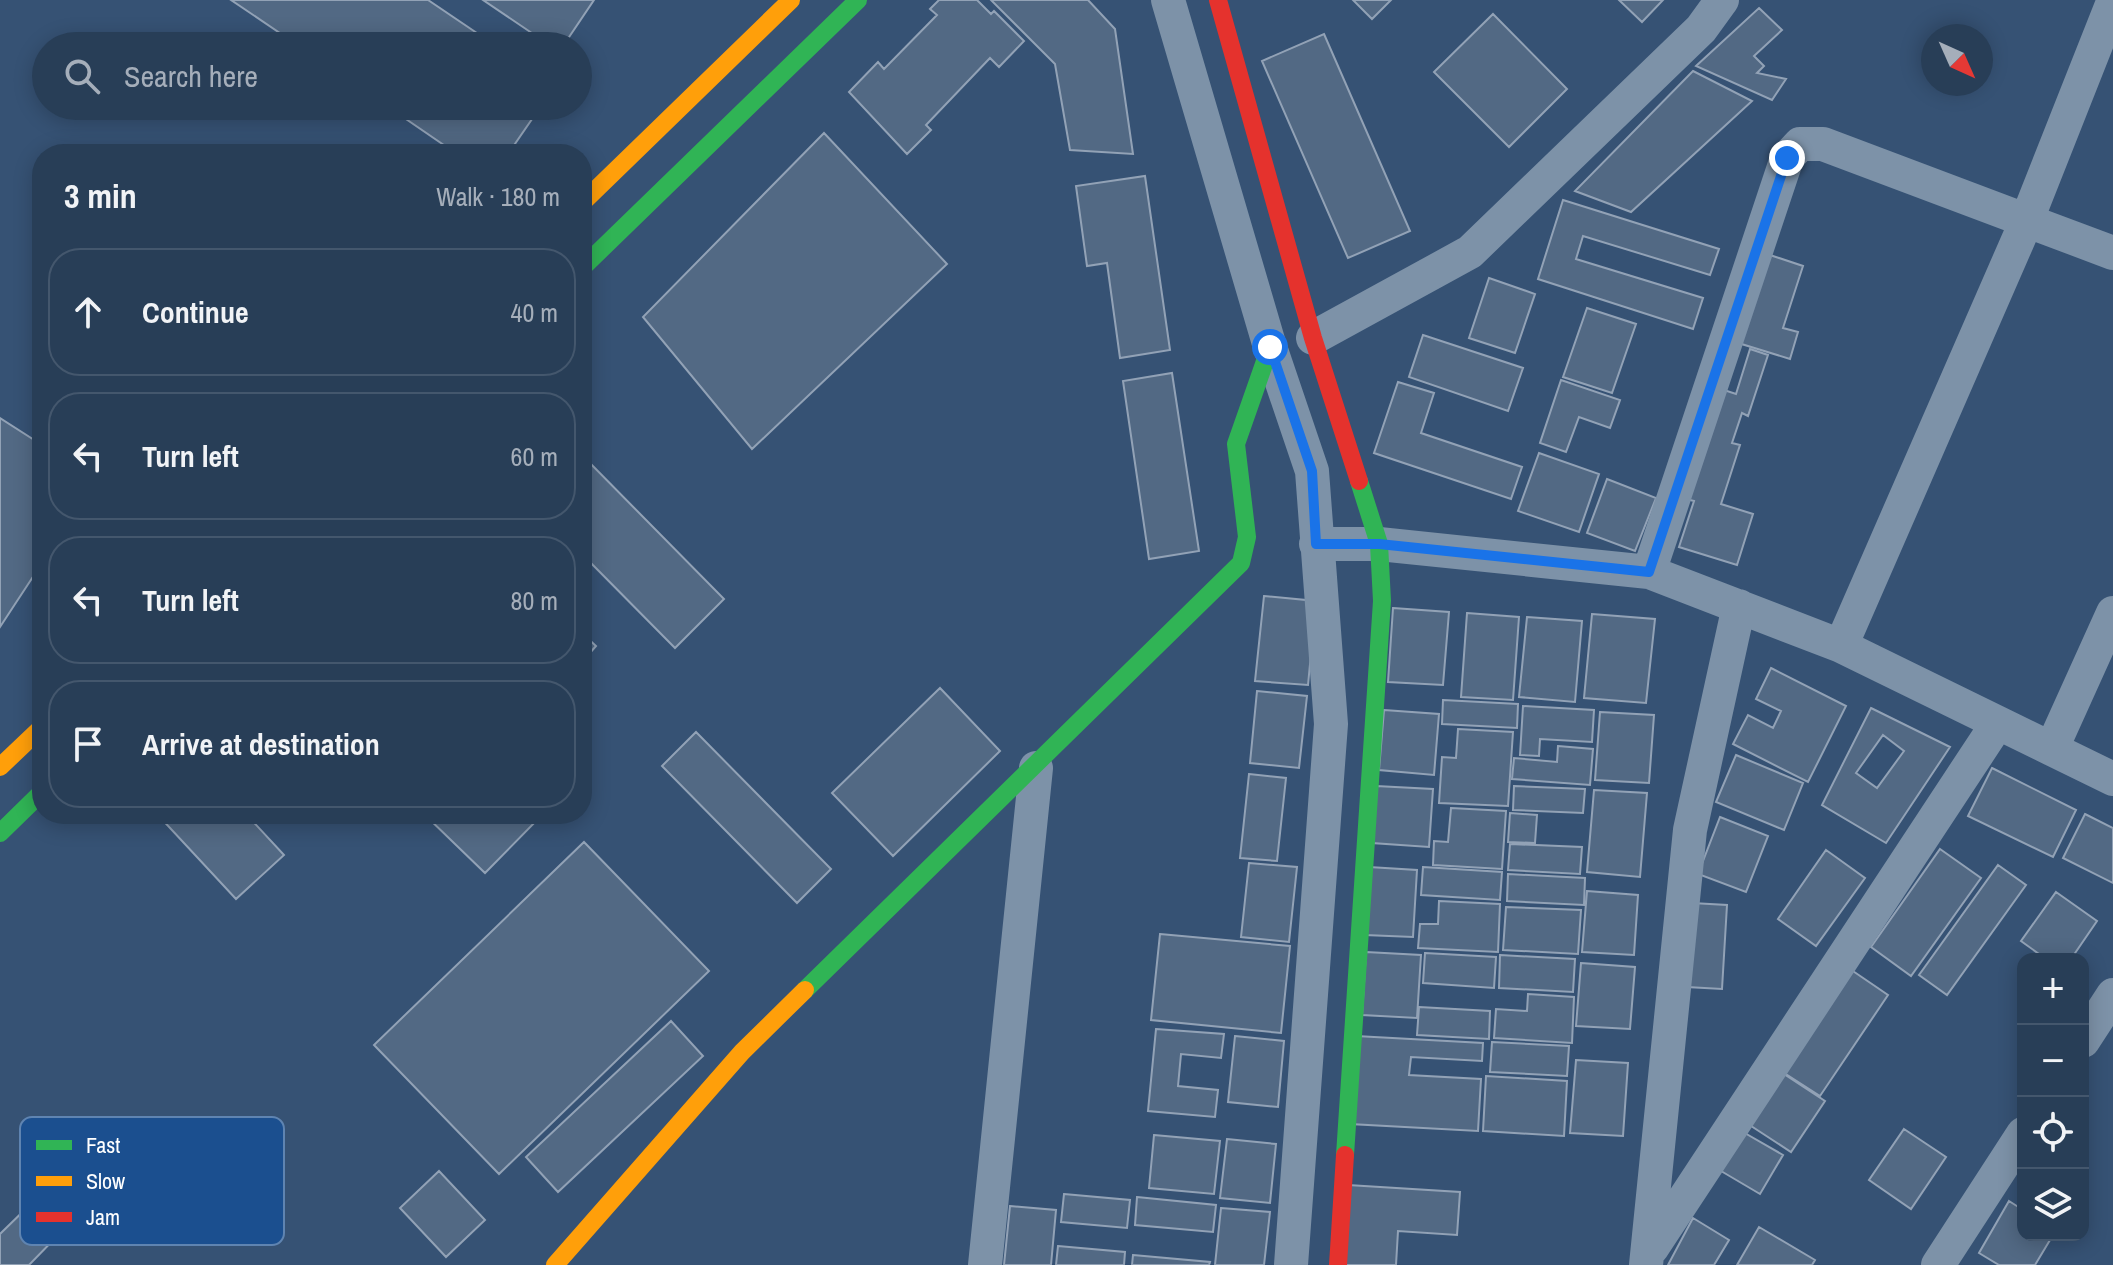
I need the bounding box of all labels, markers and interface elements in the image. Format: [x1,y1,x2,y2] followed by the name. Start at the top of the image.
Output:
[1921,24,1993,96] north arrow
[32,32,592,120] search box
[60,54,104,98] icon: search
[124,56,258,96] text: Search here
[1769,140,1805,176] route end
[64,173,137,219] text: 3 min
[436,179,560,214] text: Walk · 180 m
[66,290,110,334] icon: ahead
[142,292,249,332] text: Continue
[511,295,558,330] text: 40 m
[1252,329,1288,365] route start
[66,434,110,478] icon: left
[142,436,239,476] text: Turn left
[511,439,558,474] text: 60 m
[66,578,110,622] icon: left
[142,580,239,620] text: Turn left
[511,583,558,618] text: 80 m
[66,722,110,766] icon: arrive
[142,724,380,764] text: Arrive at destination
[2017,953,2089,1241] map controls
[2017,953,2089,1025] button: +
[2017,1025,2089,1097] button: −
[2017,1097,2089,1169] button: locate
[20,1117,284,1245] legend
[86,1130,120,1160] text: Fast
[86,1166,125,1196] text: Slow
[2017,1169,2089,1241] button: layers
[86,1202,120,1232] text: Jam

